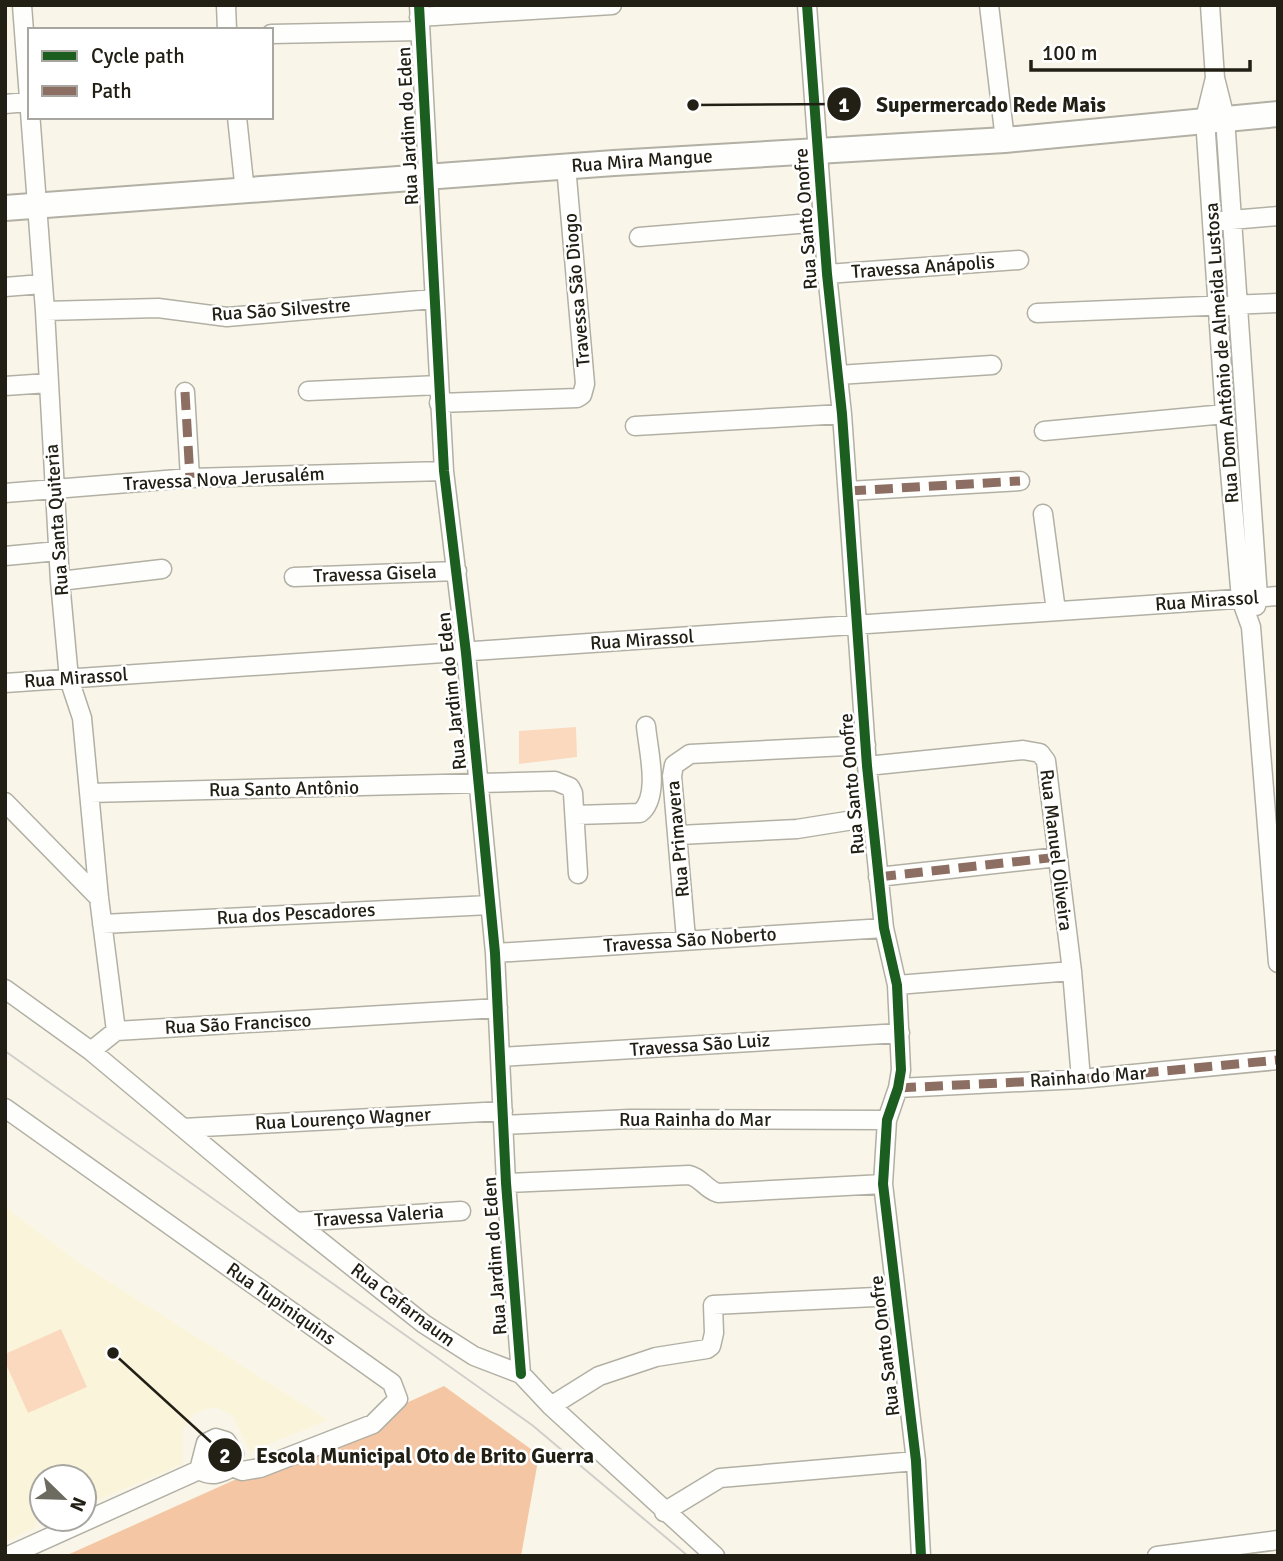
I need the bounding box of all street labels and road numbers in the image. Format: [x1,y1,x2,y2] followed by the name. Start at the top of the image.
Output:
[392,46,424,206] street label: Rua Jardim do Eden
[571,144,713,178] street label: Rua Mira Mangue
[789,147,823,291] street label: Rua Santo Onofre
[1200,202,1244,504] street label: Rua Dom Antônio de Almeida Lustosa
[558,212,596,368] street label: Travessa São Diogo
[851,250,995,284] street label: Travessa Anápolis
[211,293,351,327] street label: Rua São Silvestre
[40,443,74,597] street label: Rua Santa Quiteria
[123,462,325,496] street label: Travessa Nova Jerusalém
[313,560,437,588] street label: Travessa Gisela
[1154,585,1260,617] street label: Rua Mirassol
[432,611,472,771] street label: Rua Jardim do Eden
[589,624,695,656] street label: Rua Mirassol
[23,662,129,694] street label: Rua Mirassol
[834,712,870,856] street label: Rua Santo Onofre
[1034,768,1078,932] street label: Rua Manuel Oliveira
[209,776,359,802] street label: Rua Santo Antônio
[661,780,695,898] street label: Rua Primavera
[216,898,376,930] street label: Rua dos Pescadores
[603,922,777,958] street label: Travessa São Noberto
[164,1008,312,1040] street label: Rua São Francisco
[629,1028,771,1062] street label: Travessa São Luiz
[1029,1061,1147,1093] street label: Rainha do Mar
[254,1102,432,1136] street label: Rua Lourenço Wagner
[619,1108,771,1132] street label: Rua Rainha do Mar
[477,1176,513,1336] street label: Rua Jardim do Eden
[313,1200,445,1232] street label: Travessa Valeria
[222,1257,340,1351] street label: Rua Tupiniquins
[346,1258,460,1352] street label: Rua Cafarnaum
[864,1274,906,1418] street label: Rua Santo Onofre

